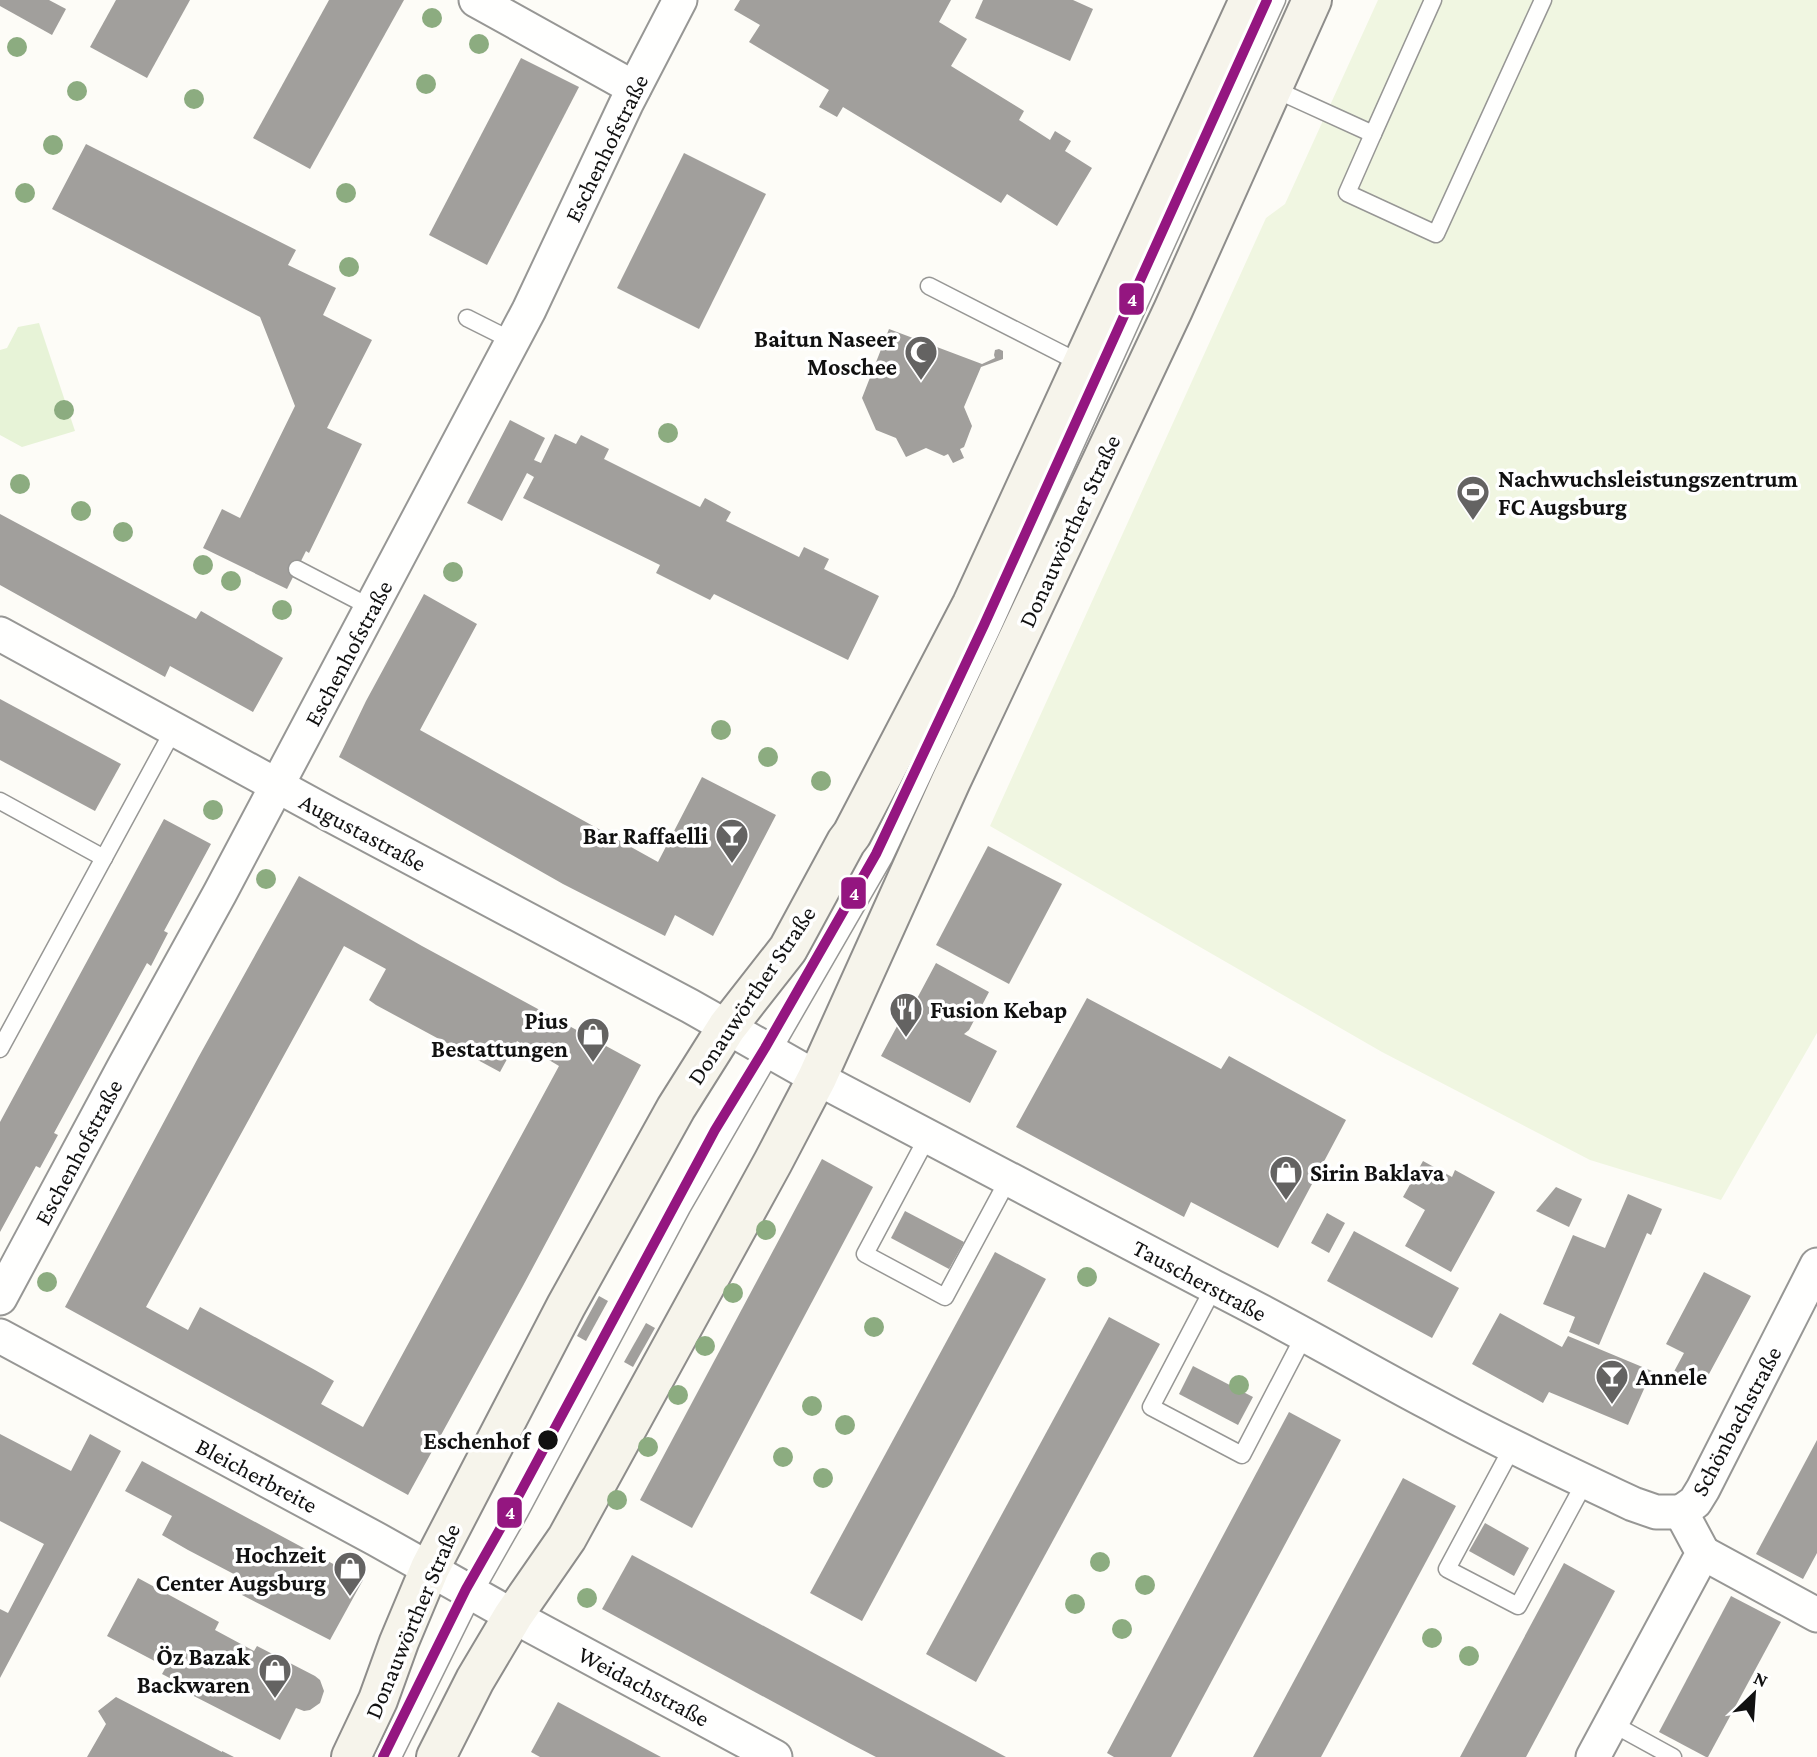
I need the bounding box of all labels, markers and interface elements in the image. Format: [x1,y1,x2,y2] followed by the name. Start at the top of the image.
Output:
[559,70,653,226] street label: Eschenhofstraße
[1118,282,1145,316] line badge: 4
[1127,289,1137,310] text: 4
[754,325,897,380] place label: Baitun Naseer Moschee
[902,333,940,382] mosque icon: Baitun Naseer Moschee
[1013,431,1125,631] street label: Donauwörther Straße
[1498,465,1799,520] place label: Nachwuchsleistungszentrum FC Augsburg
[1454,473,1492,522] sports icon: Nachwuchsleistungszentrum FC Augsburg
[298,576,398,730] street label: Eschenhofstraße
[295,787,431,877] street label: Augustastraße
[713,816,751,865] bar icon: Bar Raffaelli
[583,822,708,849] place label: Bar Raffaelli
[840,876,867,910] line badge: 4
[849,883,859,904] text: 4
[681,901,821,1089] street label: Donauwörther Straße
[887,990,925,1039] restaurant icon: Fusion Kebap
[930,996,1067,1023] place label: Fusion Kebap
[431,1007,568,1062] place label: Pius Bestattungen
[574,1015,612,1064] shop icon: Pius Bestattungen
[28,1075,128,1229] street label: Eschenhofstraße
[1267,1153,1305,1202] shop icon: Sirin Baklava
[1310,1159,1445,1186] place label: Sirin Baklava
[1129,1233,1271,1327] street label: Tauscherstraße
[1685,1342,1787,1500] street label: Schönbachstraße
[1593,1357,1631,1406] bar icon: Annele
[1635,1363,1707,1390] place label: Annele
[423,1427,532,1454] place label: Eschenhof
[536,1428,560,1452] marker: Eschenhof
[192,1432,322,1518] street label: Bleicherbreite
[496,1496,523,1529] line badge: 4
[505,1502,515,1523] text: 4
[359,1519,465,1723] street label: Donauwörther Straße
[156,1541,326,1596] place label: Hochzeit Center Augsburg
[331,1549,369,1598] shop icon: Hochzeit Center Augsburg
[574,1640,714,1732] street label: Weidachstraße
[137,1643,251,1698] place label: Öz Bazak Backwaren
[256,1651,294,1700] shop icon: Öz Bazak Backwaren
[1719,1659,1789,1729] north arrow
[1751,1667,1771,1691] text: N

